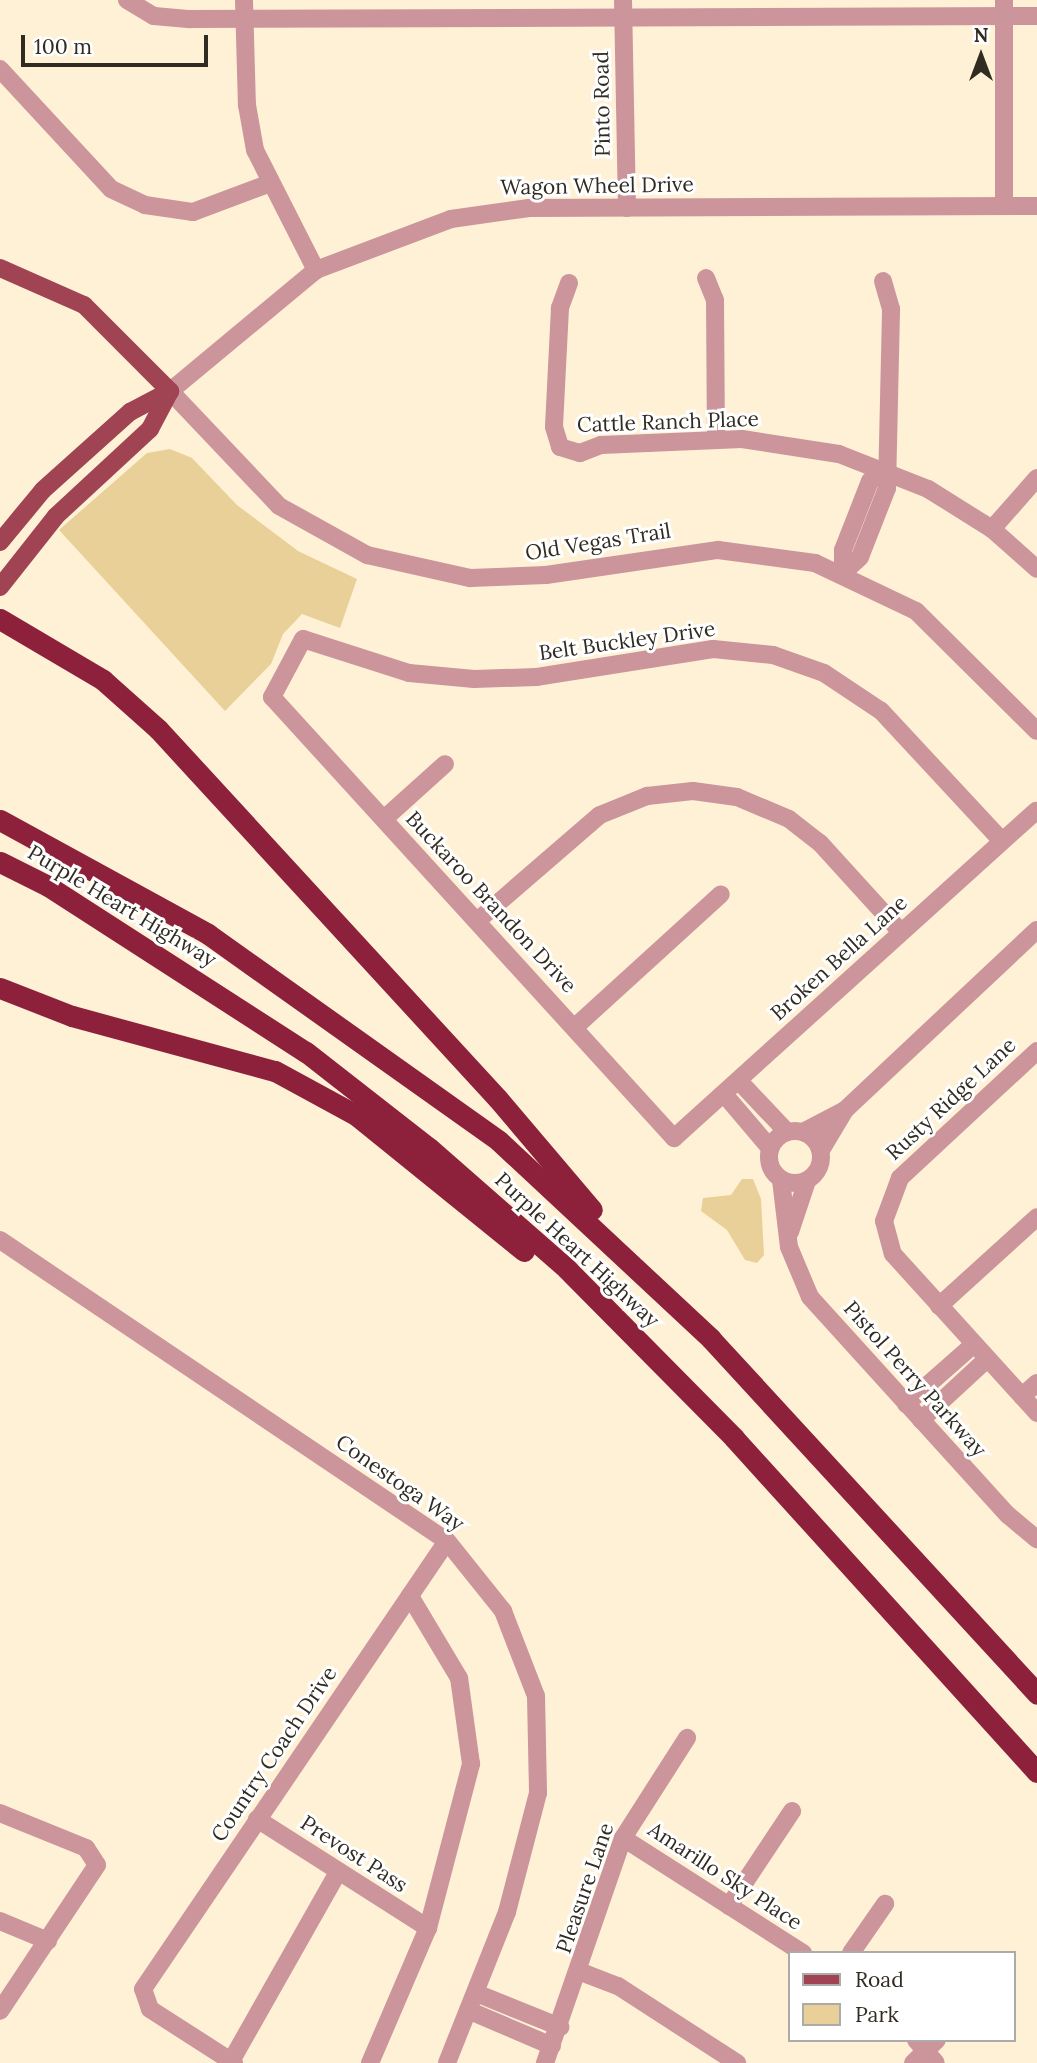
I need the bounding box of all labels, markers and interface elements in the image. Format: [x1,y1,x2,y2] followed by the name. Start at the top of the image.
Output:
[24,21,212,65] scale bar
[946,21,1016,91] north arrow
[974,23,988,47] text: N
[34,33,92,60] text: 100 m
[588,51,616,157] street label: Pinto Road
[500,172,694,200] street label: Wagon Wheel Drive
[577,406,759,438] street label: Cattle Ranch Place
[523,518,673,566] street label: Old Vegas Trail
[537,616,717,666] street label: Belt Buckley Drive
[400,806,582,998] street label: Buckaroo Brandon Drive
[23,840,221,972] street label: Purple Heart Highway
[766,890,912,1026] street label: Broken Bella Lane
[881,1033,1021,1165] street label: Rusty Ridge Lane
[490,1167,664,1333] street label: Purple Heart Highway
[838,1296,992,1462] street label: Pistol Perry Parkway
[331,1429,469,1537] street label: Conestoga Way
[206,1662,342,1846] street label: Country Coach Drive
[296,1810,412,1898] street label: Prevost Pass
[643,1817,807,1935] street label: Amarillo Sky Place
[551,1820,619,1956] street label: Pleasure Lane
[788,1951,1016,2042] legend
[855,1966,904,1993] text: Road
[855,2001,899,2028] text: Park

